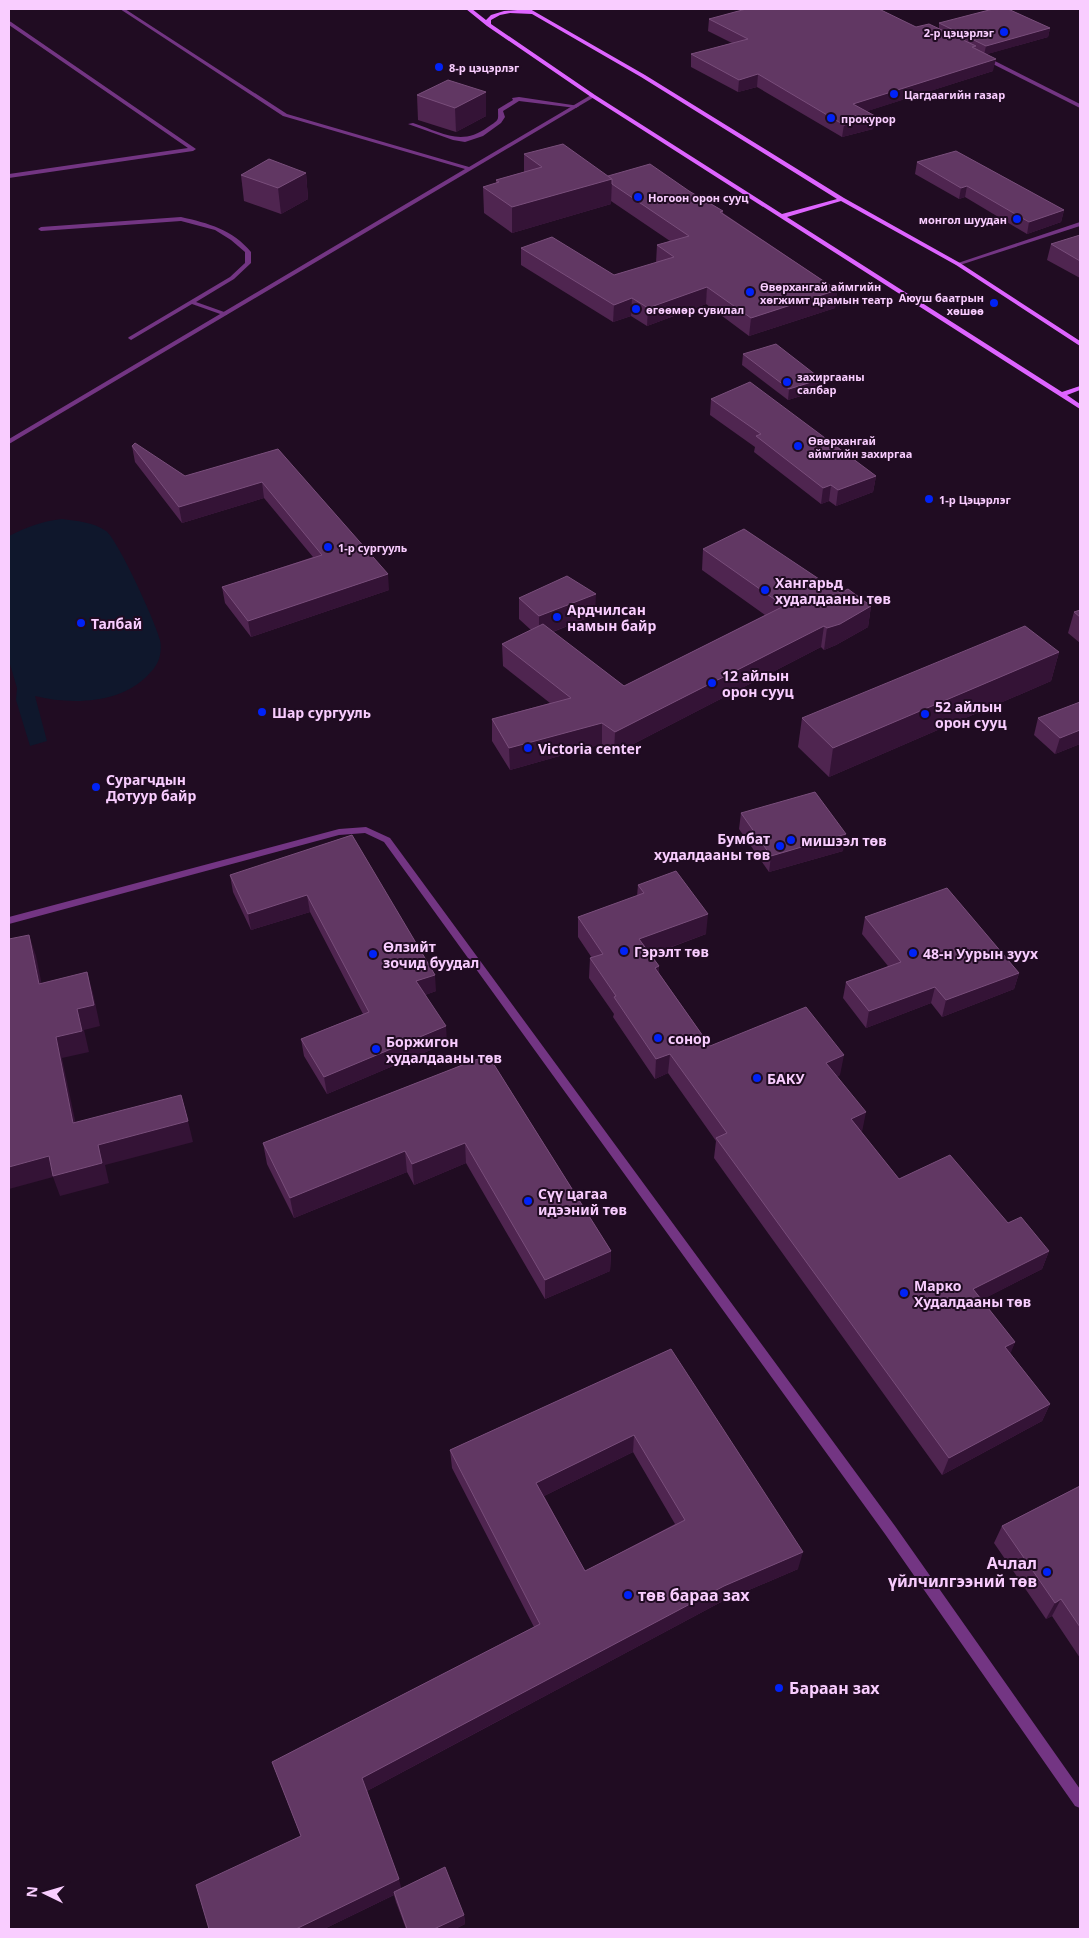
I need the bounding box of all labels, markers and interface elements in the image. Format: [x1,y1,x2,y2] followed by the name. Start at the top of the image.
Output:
[924,25,995,40] place label: 2-р цэцэрлэг
[998,26,1010,38] marker: 2-р цэцэрлэг
[449,60,520,75] place label: 8-р цэцэрлэг
[433,61,445,73] marker: 8-р цэцэрлэг
[904,87,1005,102] place label: Цагдаагийн газар
[888,88,900,100] marker: Цагдаагийн газар
[841,111,896,126] place label: прокурор
[825,112,837,124] marker: прокурор
[648,190,749,205] place label: Ногоон орон сууц
[632,191,644,203] marker: Ногоон орон сууц
[919,212,1007,227] place label: монгол шуудан
[1011,213,1023,225] marker: монгол шуудан
[760,279,893,307] place label: Өвөрхангай аймгийн хөгжимт драмын театр
[744,286,756,298] marker: Өвөрхангай аймгийн хөгжимт драмын театр
[899,290,984,318] place label: Аюуш баатрын хөшөө
[988,297,1000,309] marker: Аюуш баатрын хөшөө
[646,302,744,317] place label: өгөөмөр сувилал
[630,303,642,315] marker: өгөөмөр сувилал
[797,369,865,397] place label: захиргааны салбар
[781,376,793,388] marker: захиргааны салбар
[808,433,912,461] place label: Өвөрхангай аймгийн захиргаа
[792,440,804,452] marker: Өвөрхангай аймгийн захиргаа
[939,492,1011,507] place label: 1-р Цэцэрлэг
[923,493,935,505] marker: 1-р Цэцэрлэг
[338,540,408,555] place label: 1-р сургууль
[322,541,334,553] marker: 1-р сургууль
[775,573,891,608] place label: Хангарьд худалдааны төв
[759,584,771,596] marker: Хангарьд худалдааны төв
[567,600,657,635] place label: Ардчилсан намын байр
[551,611,563,623] marker: Ардчилсан намын байр
[91,614,142,633] place label: Талбай
[75,617,87,629] marker: Талбай
[722,666,794,701] place label: 12 айлын орон сууц
[706,677,718,689] marker: 12 айлын орон сууц
[935,697,1007,732] place label: 52 айлын орон сууц
[272,703,371,722] place label: Шар сургууль
[256,706,268,718] marker: Шар сургууль
[919,708,931,720] marker: 52 айлын орон сууц
[538,739,642,758] place label: Victoria center
[522,742,534,754] marker: Victoria center
[106,770,197,805] place label: Сурагчдын Дотуур байр
[90,781,102,793] marker: Сурагчдын Дотуур байр
[654,829,770,864] place label: Бумбат худалдааны төв
[801,831,887,850] place label: мишээл төв
[785,834,797,846] marker: мишээл төв
[774,840,786,852] marker: Бумбат худалдааны төв
[383,937,479,972] place label: Өлзийт зочид буудал
[634,942,709,961] place label: Гэрэлт төв
[923,944,1039,963] place label: 48-н Уурын зуух
[618,945,630,957] marker: Гэрэлт төв
[907,947,919,959] marker: 48-н Уурын зуух
[367,948,379,960] marker: Өлзийт зочид буудал
[668,1029,711,1048] place label: сонор
[386,1032,502,1067] place label: Боржигон худалдааны төв
[652,1032,664,1044] marker: сонор
[370,1043,382,1055] marker: Боржигон худалдааны төв
[767,1069,805,1088] place label: БАКУ
[751,1072,763,1084] marker: БАКУ
[538,1184,627,1219] place label: Сүү цагаа идээний төв
[522,1195,534,1207] marker: Сүү цагаа идээний төв
[914,1276,1031,1311] place label: Марко Худалдааны төв
[898,1287,910,1299] marker: Марко Худалдааны төв
[888,1552,1037,1592] place label: Ачлал үйлчилгээний төв
[1041,1566,1053,1578] marker: Ачлал үйлчилгээний төв
[638,1584,750,1606] place label: төв бараа зах
[622,1589,634,1601] marker: төв бараа зах
[789,1677,880,1699] place label: Бараан зах
[773,1682,785,1694] marker: Бараан зах
[20,1868,70,1918] north arrow
[22,1885,42,1898] text: N

